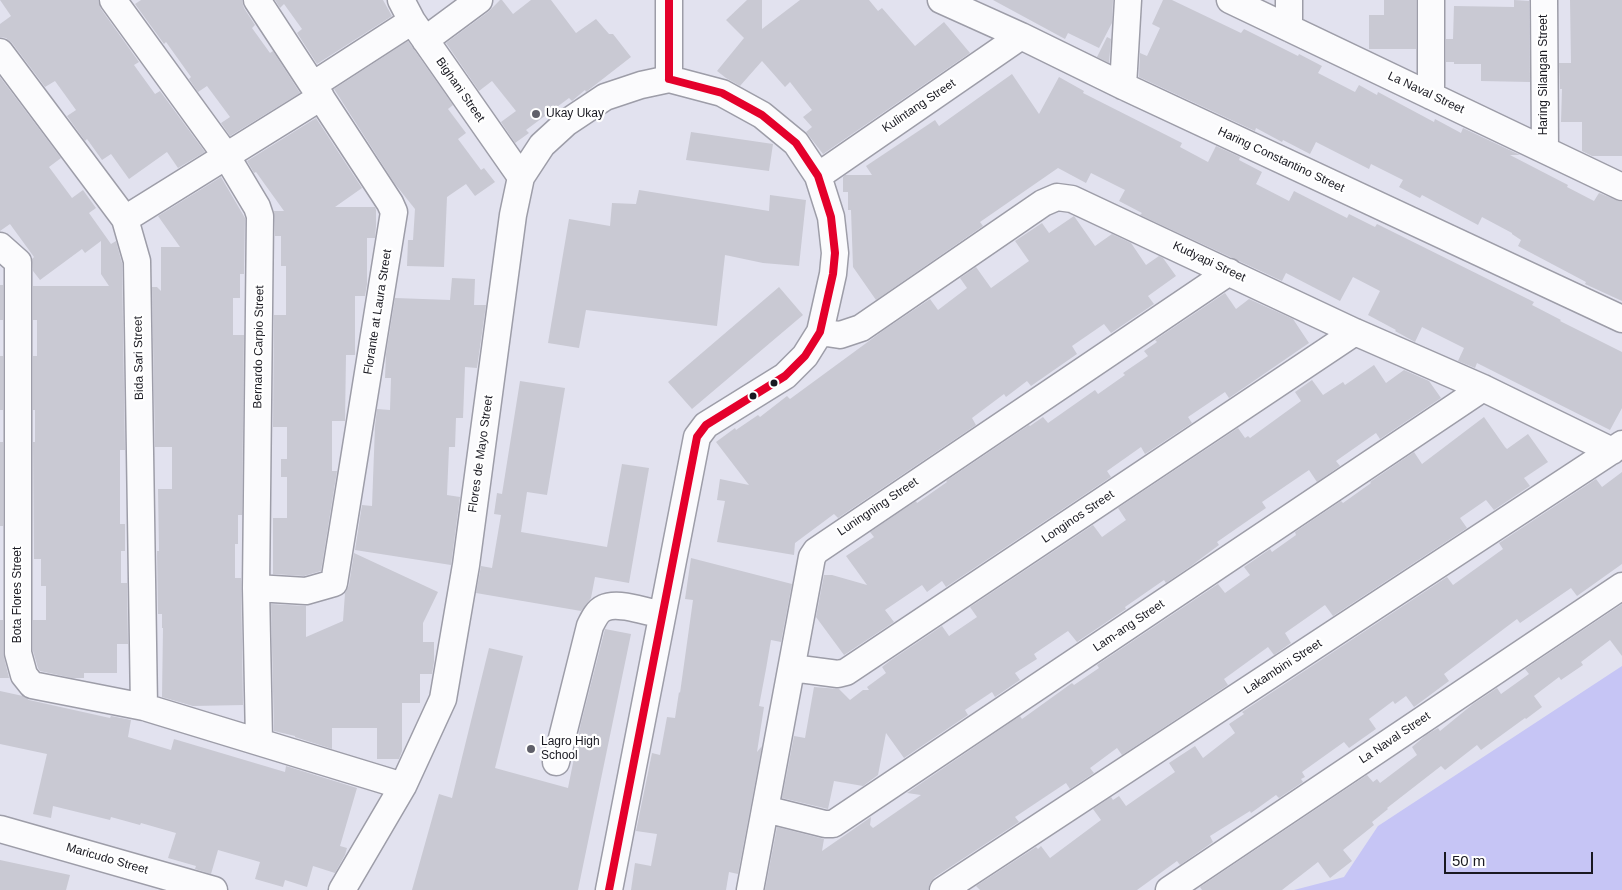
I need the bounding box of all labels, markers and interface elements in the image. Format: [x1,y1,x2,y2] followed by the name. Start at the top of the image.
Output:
[1537,15,1551,135] street label: Haring Silangan Street
[432,55,488,125] street label: Bighani Street
[1385,69,1467,117] street label: La Naval Street
[880,76,958,136] street label: Kulintang Street
[546,107,604,121] place label: Ukay Ukay
[530,108,542,120] marker: Ukay Ukay
[1215,124,1347,196] street label: Haring Constantino Street
[1170,239,1248,285] street label: Kudyapi Street
[361,248,395,376] street label: Florante at Laura Street
[251,285,267,409] street label: Bernardo Carpio Street
[131,316,147,400] street label: Bida Sari Street
[769,378,779,388] unlabelled marker
[748,391,758,401] unlabelled marker
[466,395,496,513] street label: Flores de Mayo Street
[835,475,921,539] street label: Luningning Street
[1039,488,1117,546] street label: Longinos Street
[11,547,25,643] street label: Bota Flores Street
[1091,597,1167,655] street label: Lam-ang Street
[1241,636,1325,698] street label: Lakambini Street
[1357,709,1433,767] street label: La Naval Street
[541,735,600,763] place label: Lagro High School
[525,743,537,755] marker: Lagro High School
[64,840,150,878] street label: Maricudo Street
[1447,842,1596,874] scale bar
[1452,852,1485,869] text: 50 m

